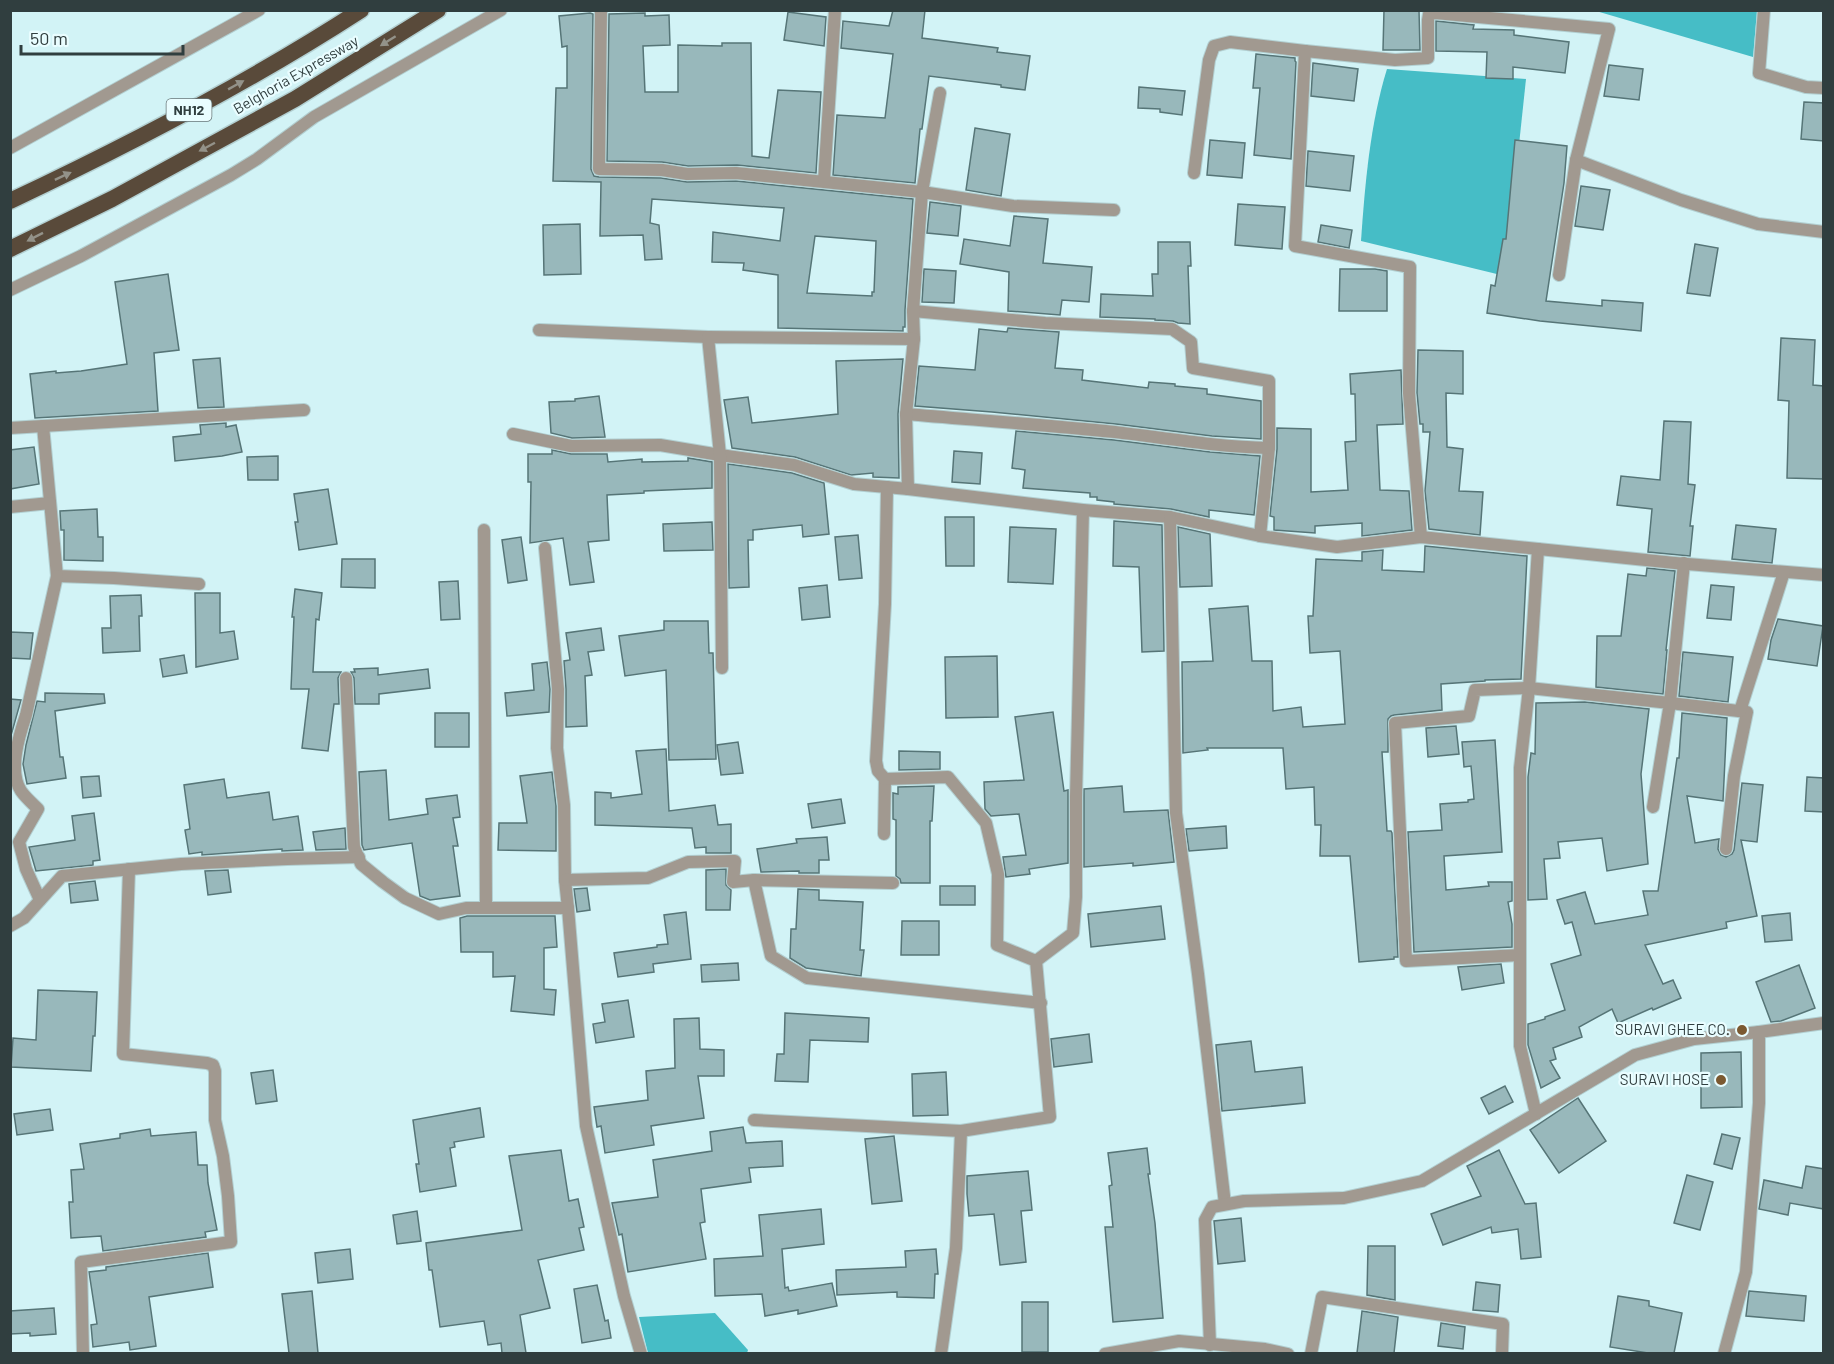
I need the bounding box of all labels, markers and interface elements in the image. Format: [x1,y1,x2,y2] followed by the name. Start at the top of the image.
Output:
[21,18,183,56] scale bar
[30,27,68,49] text: 50 m
[230,31,361,117] street label: Belghoria Expressway
[380,36,396,47] one-way arrow
[228,80,245,90] one-way arrow
[166,99,212,121] road number: NH12
[199,142,216,152] one-way arrow
[55,171,72,180] one-way arrow
[26,233,43,242] one-way arrow
[1615,1020,1730,1038] place label: SURAVI GHEE CO.
[1735,1023,1749,1037] marker: SURAVI GHEE CO.
[1620,1070,1709,1088] place label: SURAVI HOSE
[1714,1073,1728,1087] marker: SURAVI HOSE

